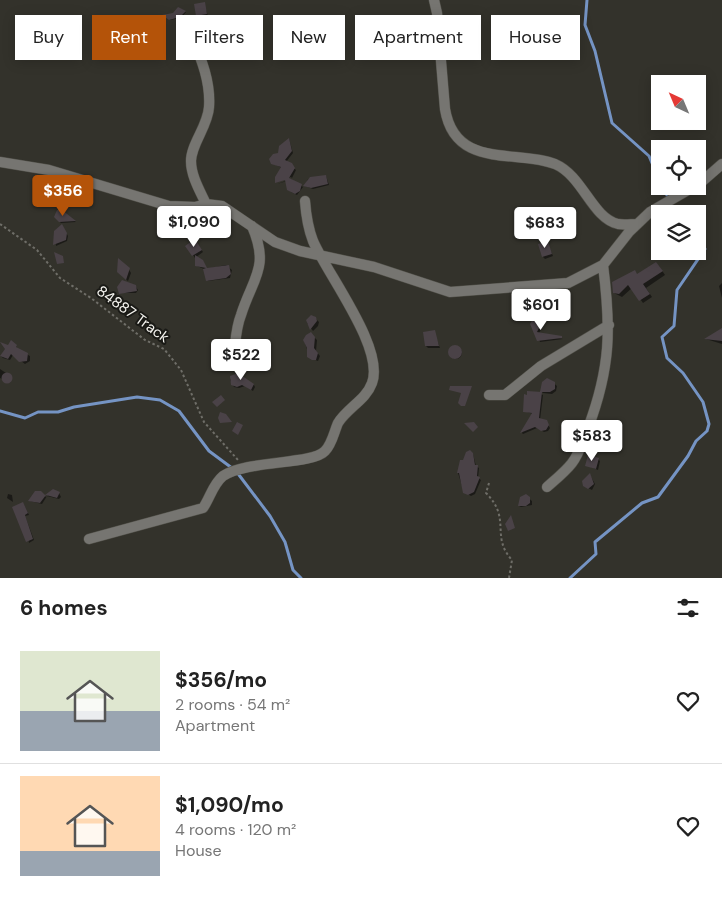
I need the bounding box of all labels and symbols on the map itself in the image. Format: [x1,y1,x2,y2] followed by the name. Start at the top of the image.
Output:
[651,75,706,130] north arrow
[33,174,93,217] pin: $356
[153,206,235,248] pin: $1,090
[515,206,575,249] pin: $683
[93,281,174,347] street label: 84887 Track
[511,288,571,331] pin: $601
[211,338,271,381] pin: $522
[562,420,622,462] pin: $583

